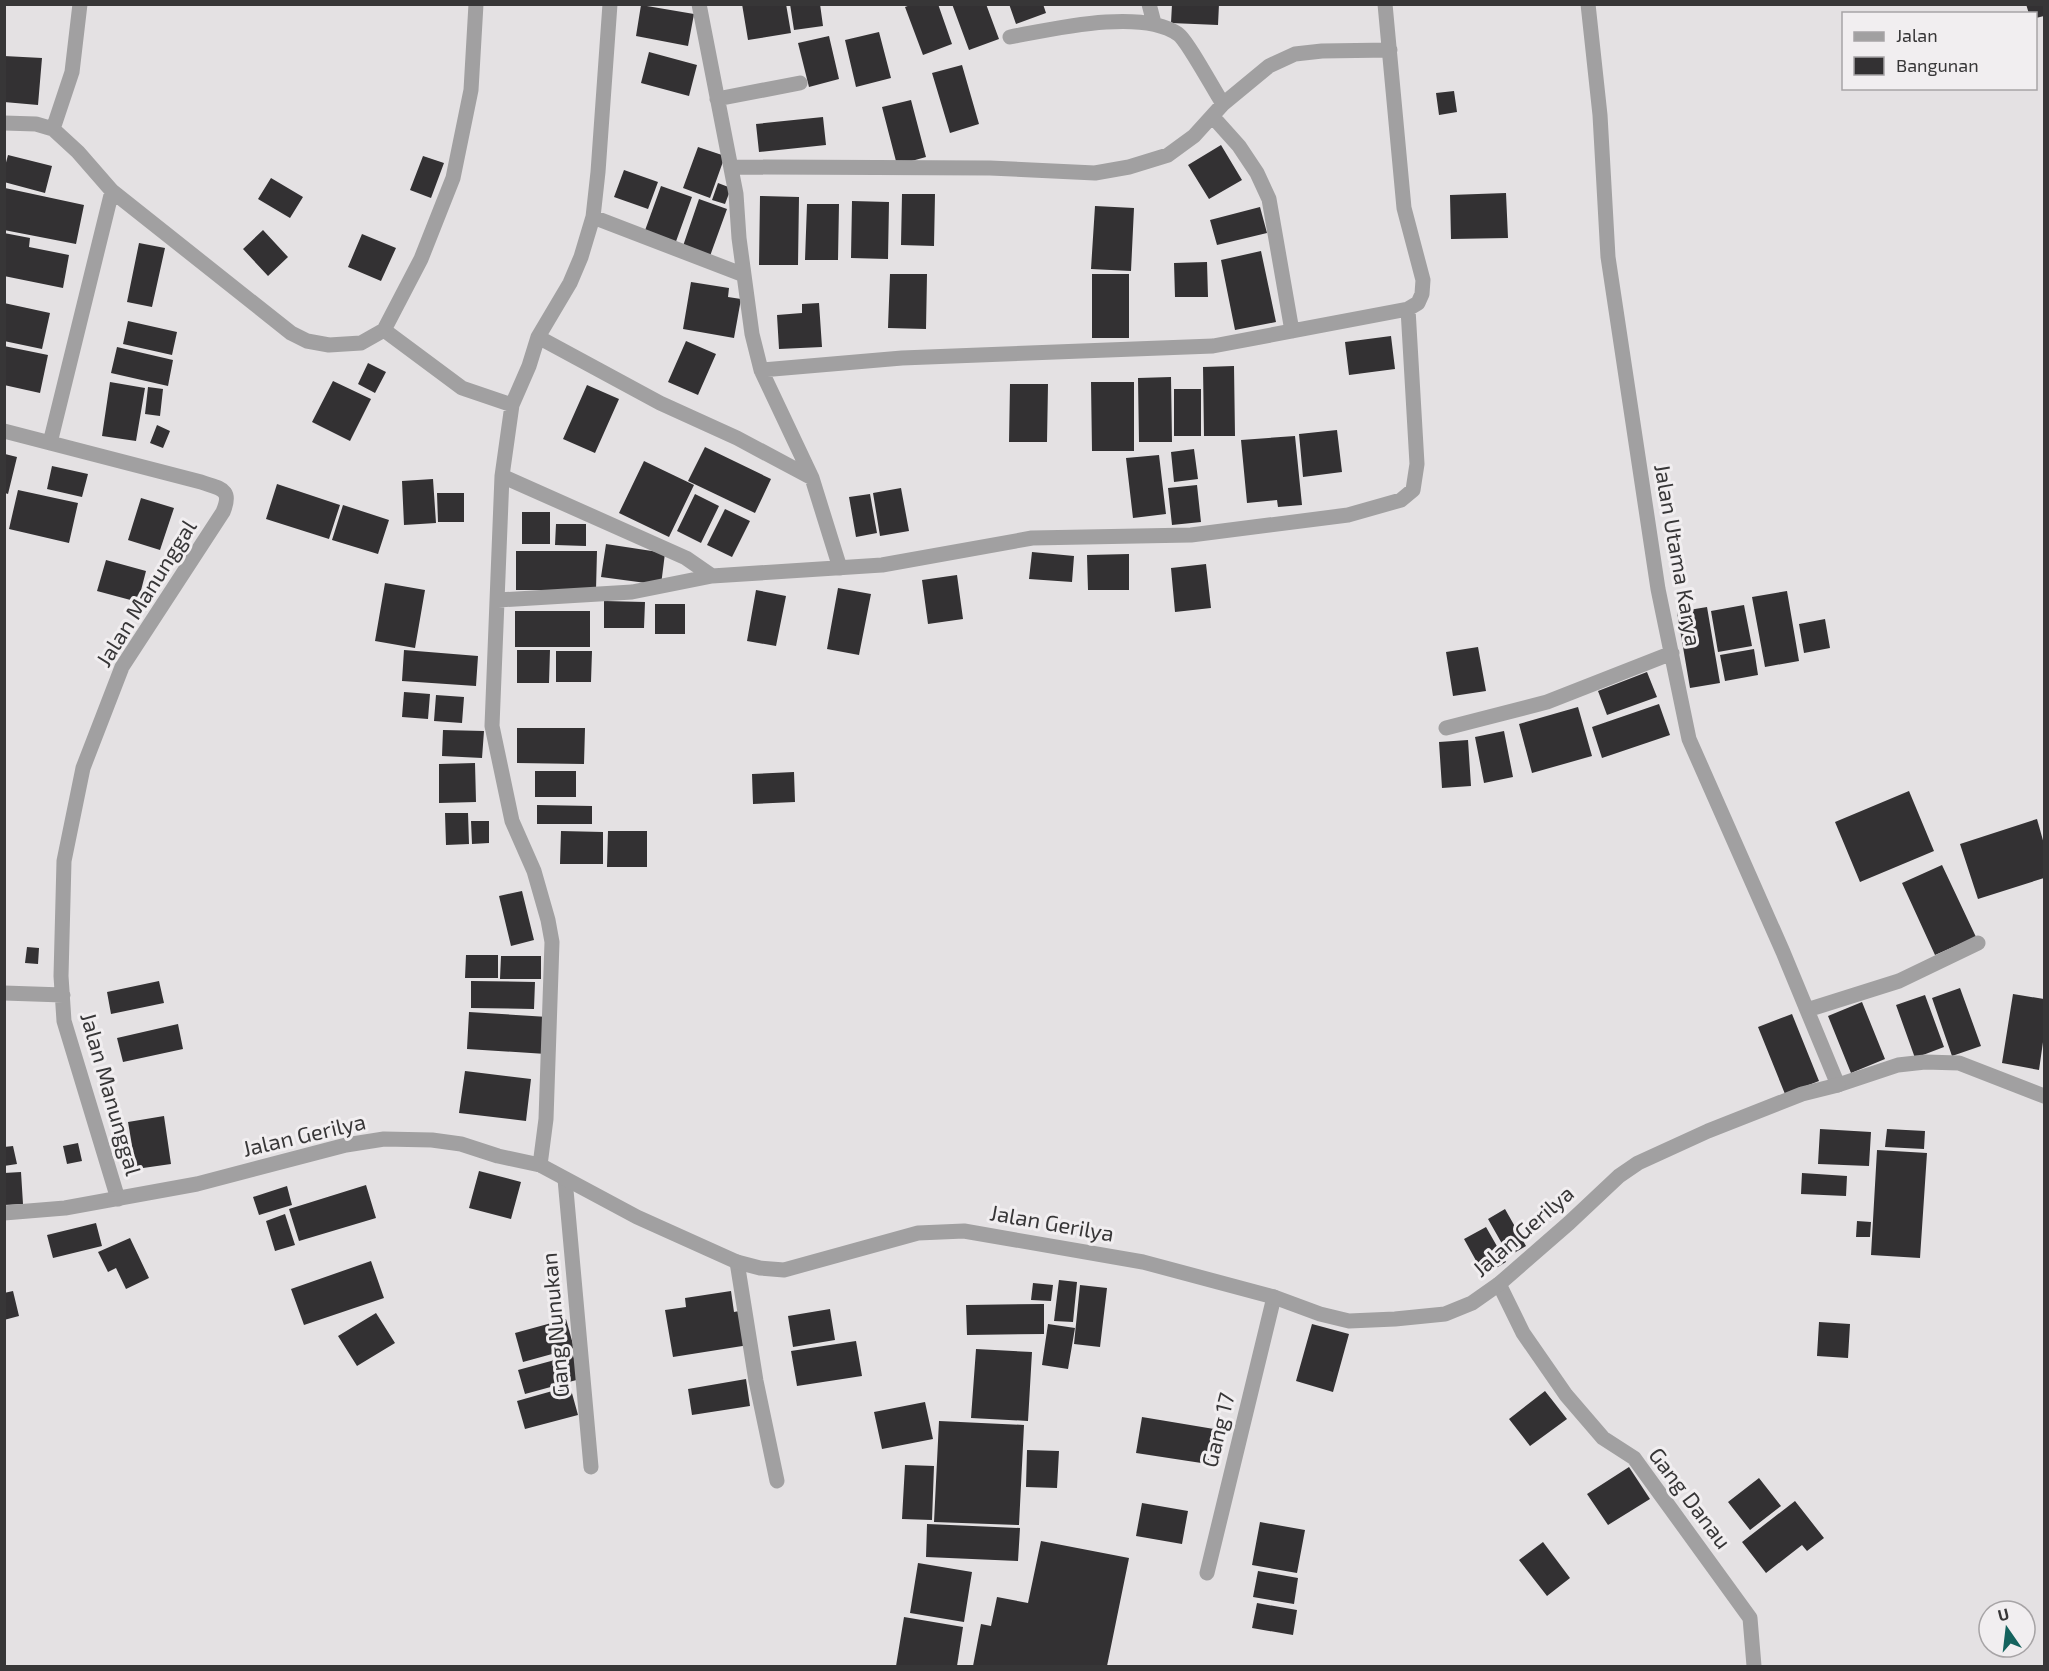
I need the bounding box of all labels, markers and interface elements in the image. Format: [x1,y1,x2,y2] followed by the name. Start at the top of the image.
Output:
[1842,12,2037,90] legend
[1896,24,1938,46] text: Jalan
[1896,54,1979,76] text: Bangunan
[1650,462,1708,648] street label: Jalan Utama Karya
[90,514,201,671] street label: Jalan Manunggal
[76,1009,148,1179] street label: Jalan Manunggal
[240,1107,368,1161] street label: Jalan Gerilya
[1466,1179,1578,1281] street label: Jalan Gerilya
[988,1198,1116,1246] street label: Jalan Gerilya
[535,1252,573,1399] street label: Gang Nunukan
[1195,1390,1239,1470] street label: Gang 17
[1644,1442,1737,1553] street label: Gang Danau
[1977,1599,2037,1659] north arrow
[1996,1603,2011,1625] text: U

